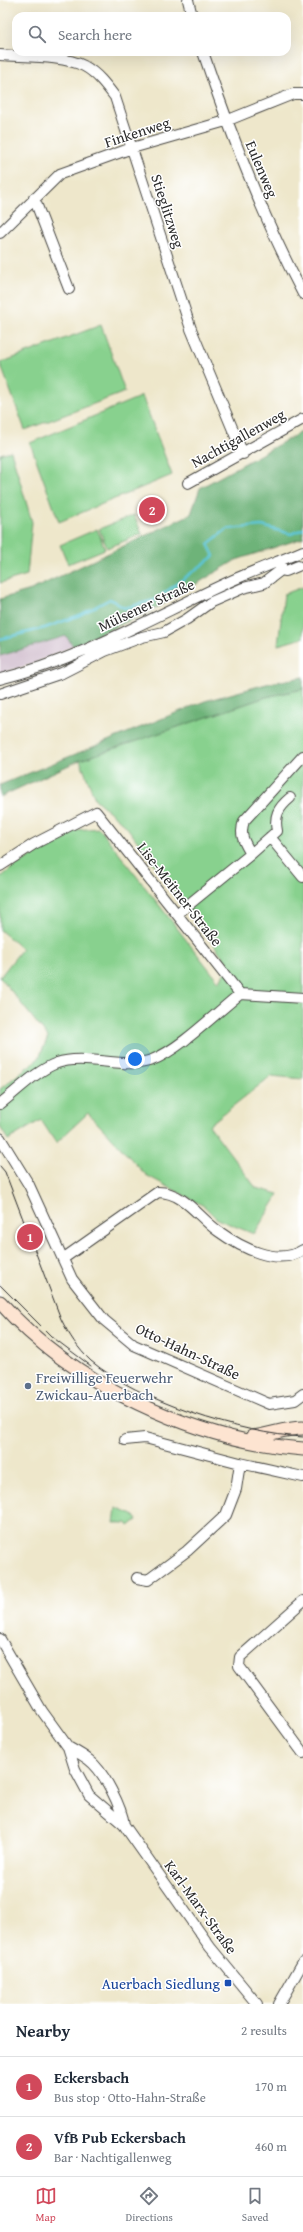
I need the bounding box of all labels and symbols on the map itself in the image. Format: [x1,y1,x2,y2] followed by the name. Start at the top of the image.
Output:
[102,111,173,152] street label: Finkenweg
[241,137,284,201] street label: Eulenweg
[146,171,190,251] street label: Stieglitzweg
[187,403,289,473] street label: Nachtigallenweg
[139,495,165,525] pin: 2
[94,573,198,637] street label: Mülsener Straße
[133,838,227,950] street label: Lise-Meitner-Straße
[125,1049,145,1069] your location
[17,1222,43,1252] pin: 1
[132,1318,244,1384] street label: Otto-Hahn-Straße
[36,1367,173,1405] place label: Freiwillige Feuerwehr Zwickau-Auerbach
[23,1381,33,1391] marker: Freiwillige Feuerwehr Zwickau-Auerbach
[160,1856,242,1958] street label: Karl-Marx-Straße
[102,1973,221,1994] place label: Auerbach Siedlung
[223,1978,233,1988] marker: Auerbach Siedlung

